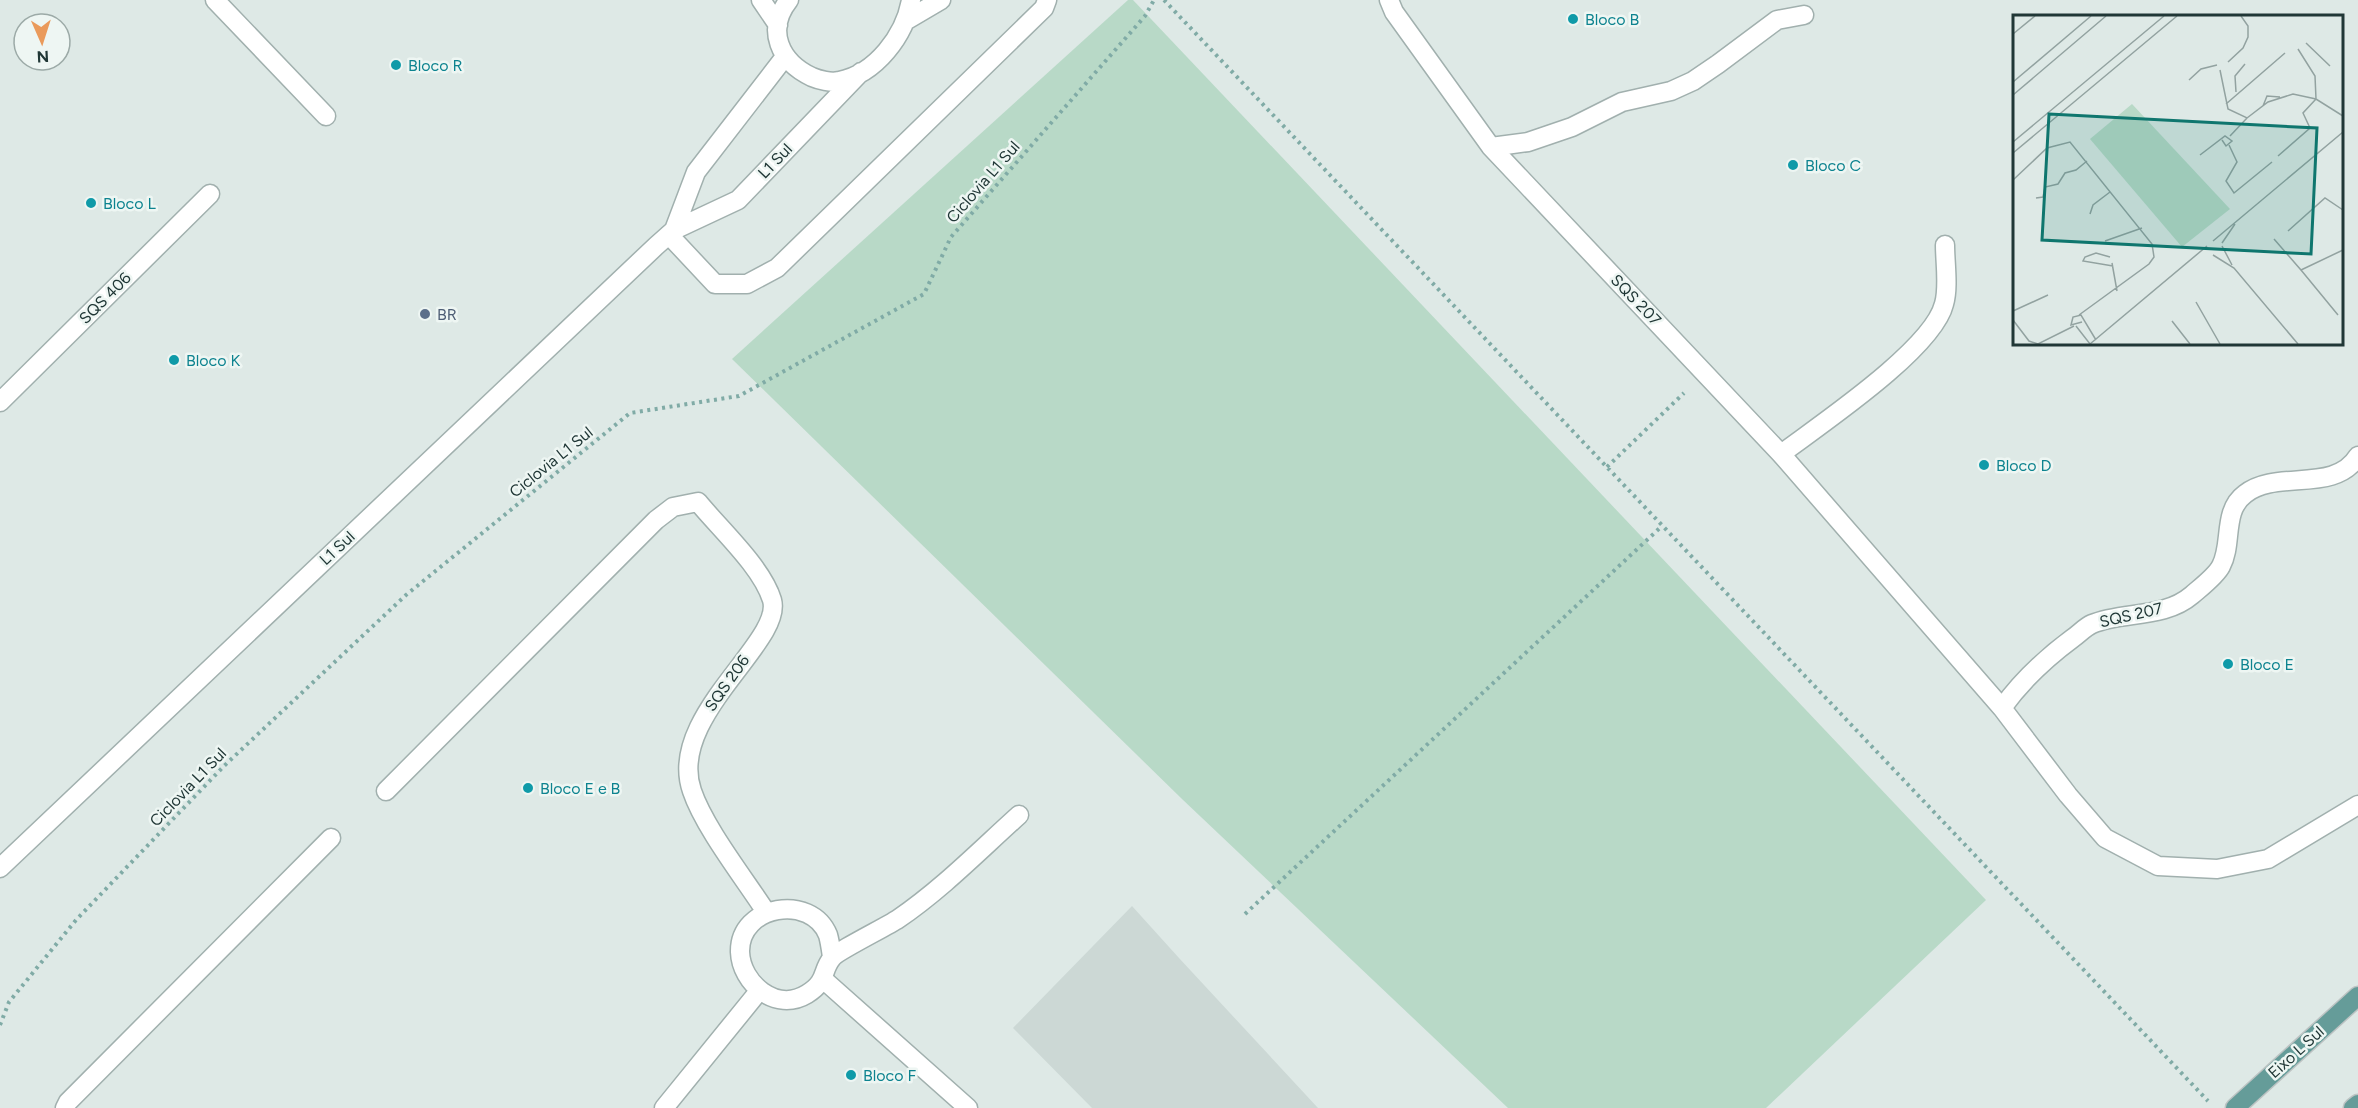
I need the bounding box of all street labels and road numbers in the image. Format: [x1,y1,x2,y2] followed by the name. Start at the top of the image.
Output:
[942,137,1024,227] street label: Ciclovia L1 Sul
[754,140,796,182] street label: L1 Sul
[75,268,135,328] street label: SQS 406
[1607,270,1665,330] street label: SQS 207
[505,423,597,501] street label: Ciclovia L1 Sul
[315,527,359,569] street label: L1 Sul
[2098,598,2165,631] street label: SQS 207
[701,651,753,715] street label: SQS 206
[146,744,230,830] street label: Ciclovia L1 Sul
[2264,1022,2328,1082] street label: Eixo L Sul

